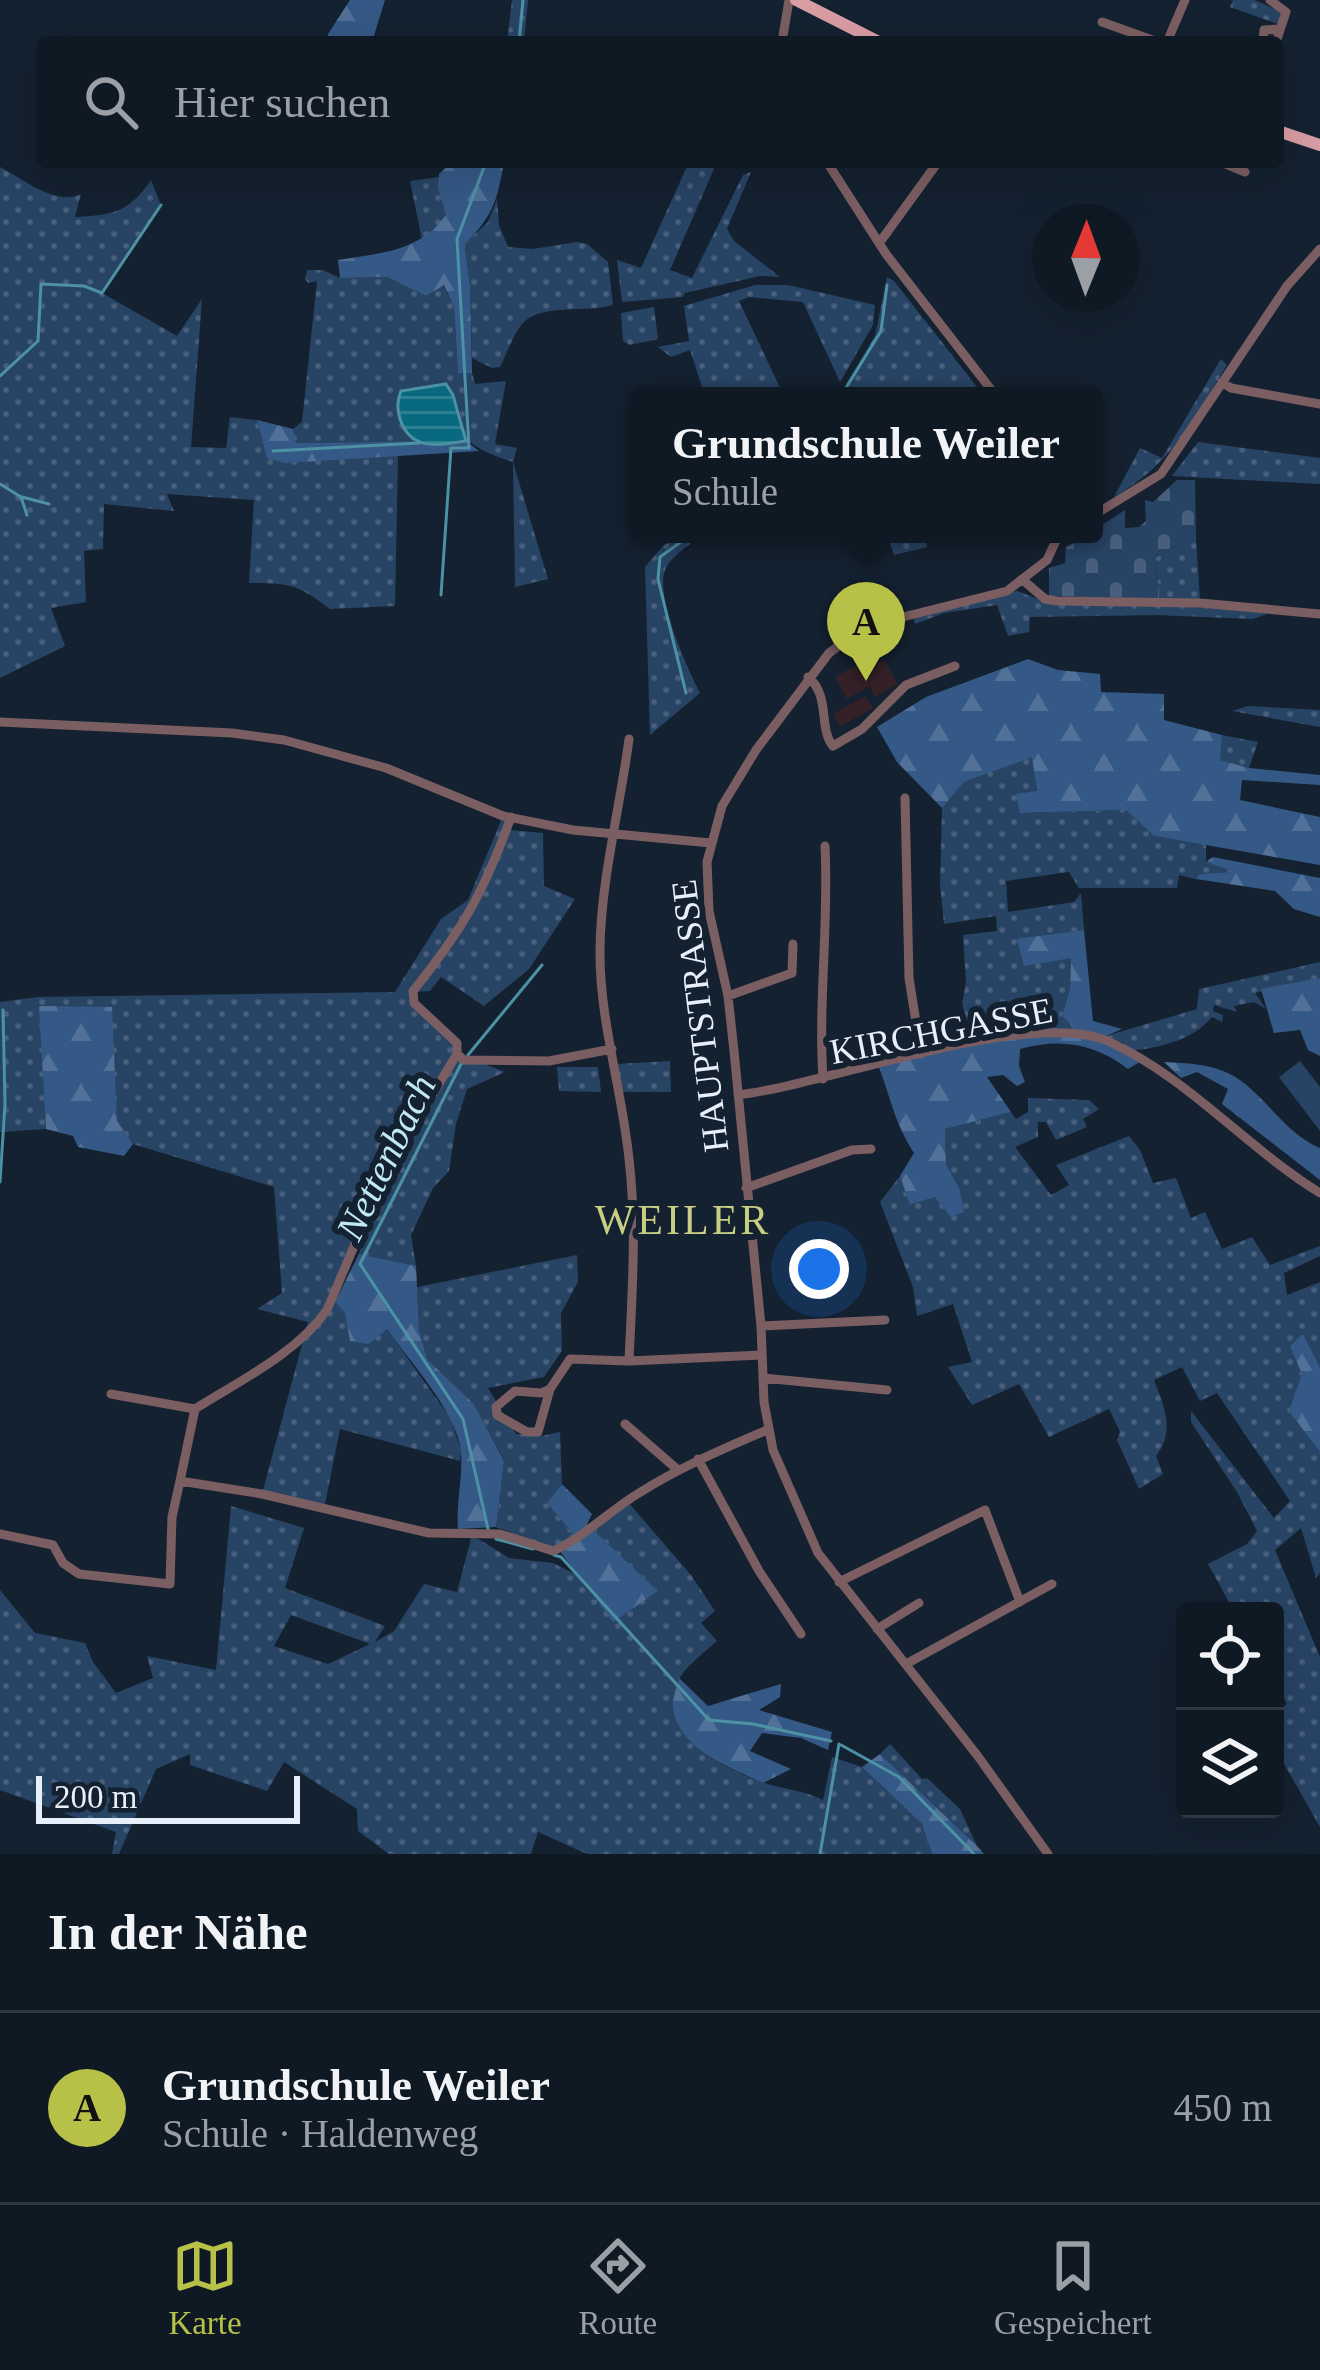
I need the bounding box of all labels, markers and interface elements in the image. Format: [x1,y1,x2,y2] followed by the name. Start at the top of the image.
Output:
[36,36,1284,168] search box
[78,69,144,135] icon: search
[174,77,390,127] text: Hier suchen
[1032,204,1140,312] north arrow
[629,387,1103,543] popup
[672,418,1060,468] text: Grundschule Weiler
[672,470,778,513] text: Schule
[827,582,905,681] pin: A
[663,877,737,1154] street label: HAUPTSTRASSE
[826,990,1056,1072] street label: KIRCHGASSE
[327,1068,444,1247] water label: Nettenbach
[595,1197,771,1243] district label: WEILER
[789,1239,849,1299] your location
[1176,1602,1284,1818] map controls
[1176,1602,1284,1710] button: locate
[1176,1710,1284,1818] button: layers
[36,1770,300,1823] scale bar
[54,1779,137,1815] text: 200 m
[48,1904,308,1960] text: In der Nähe
[162,2060,550,2110] text: Grundschule Weiler
[73,2086,101,2129] text: A
[1173,2086,1272,2129] text: 450 m
[162,2112,478,2155] text: Schule · Haldenweg
[168,2233,242,2342] tab: Karte
[578,2233,657,2342] tab: Route
[994,2233,1152,2342] tab: Gespeichert

